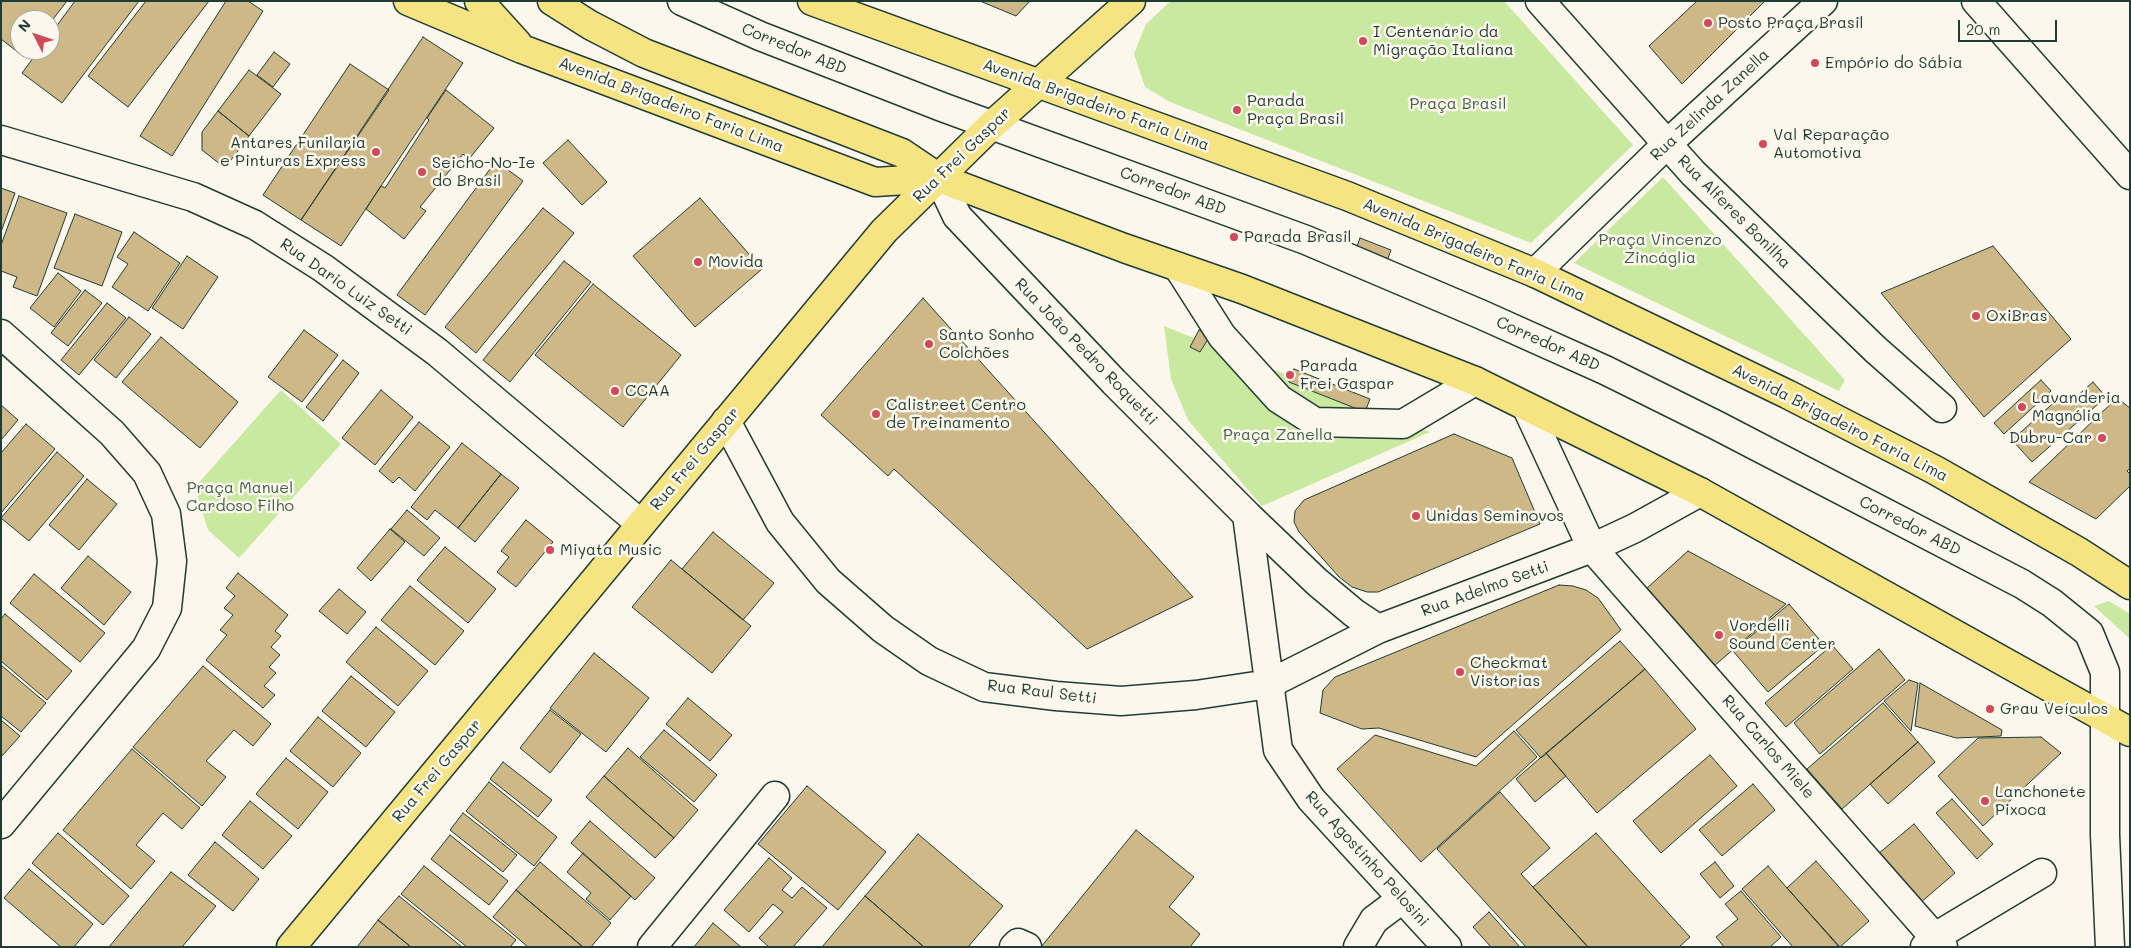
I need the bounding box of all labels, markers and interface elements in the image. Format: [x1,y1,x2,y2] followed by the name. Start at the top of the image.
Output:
[10,10,60,60] north arrow
[1961,10,2060,42] scale bar
[1718,13,1864,33] place label: Posto Praça Brasil
[13,15,35,36] text: N
[1702,17,1714,29] marker: Posto Praça Brasil
[739,19,849,79] street label: Corredor ABD
[1966,19,2000,39] text: 20 m
[1373,22,1514,60] place label: I Centenário da Migração Italiana
[1357,35,1369,47] marker: I Centenário da Migração Italiana
[1647,45,1773,165] street label: Rua Zelinda Zanella
[556,53,786,157] street label: Avenida Brigadeiro Faria Lima
[1825,53,1963,73] place label: Empório do Sábia
[980,55,1212,155] street label: Avenida Brigadeiro Faria Lima
[1809,57,1821,69] marker: Empório do Sábia
[1247,91,1344,129] place label: Parada Praça Brasil
[1410,94,1506,114] park label: Praça Brasil
[909,103,1015,207] street label: Rua Frei Gaspar
[1231,104,1243,116] marker: Parada Praça Brasil
[1773,125,1889,163] place label: Val Reparação Automotiva
[220,133,366,171] place label: Antares Funilaria e Pinturas Express
[1757,138,1769,150] marker: Val Reparação Automotiva
[370,146,382,158] marker: Antares Funilaria e Pinturas Express
[1673,151,1795,273] street label: Rua Alferes Bonilha
[432,153,535,191] place label: Seicho-No-Ie do Brasil
[1117,163,1229,219] street label: Corredor ABD
[416,166,428,178] marker: Seicho-No-Ie do Brasil
[1360,194,1588,306] street label: Avenida Brigadeiro Faria Lima
[1244,227,1352,247] place label: Parada Brasil
[1599,230,1721,268] park label: Praça Vincenzo Zincáglia
[1228,231,1240,243] marker: Parada Brasil
[276,234,416,340] street label: Rua Dario Luiz Setti
[708,252,764,272] place label: Movida
[692,256,704,268] marker: Movida
[1011,274,1161,430] street label: Rua João Pedro Roquetti
[1986,306,2047,326] place label: OxiBras
[1970,310,1982,322] marker: OxiBras
[1493,313,1603,375] street label: Corredor ABD
[939,325,1034,363] place label: Santo Sonho Colchões
[923,338,935,350] marker: Santo Sonho Colchões
[1300,356,1394,394] place label: Parada Frei Gaspar
[1729,360,1951,486] street label: Avenida Brigadeiro Faria Lima
[1284,369,1296,381] marker: Parada Frei Gaspar
[625,381,670,401] place label: CCAA
[609,385,621,397] marker: CCAA
[2032,388,2121,426] place label: Lavanderia Magnólia
[886,395,1026,433] place label: Calistreet Centro de Treinamento
[2016,401,2028,413] marker: Lavanderia Magnólia
[646,404,744,514] street label: Rua Frei Gaspar
[870,408,882,420] marker: Calistreet Centro de Treinamento
[1223,425,1333,445] park label: Praça Zanella
[2009,428,2092,448] place label: Dubru-Car
[2096,432,2108,444] marker: Dubru-Car
[186,478,294,516] park label: Praça Manuel Cardoso Filho
[1856,492,1964,560] street label: Corredor ABD
[1426,506,1564,526] place label: Unidas Seminovos
[1410,510,1422,522] marker: Unidas Seminovos
[560,540,662,560] place label: Miyata Music
[544,544,556,556] marker: Miyata Music
[1419,557,1551,621] street label: Rua Adelmo Setti
[1729,616,1836,654] place label: Vordelli Sound Center
[1713,629,1725,641] marker: Vordelli Sound Center
[1470,653,1548,691] place label: Checkmat Vistorias
[1454,666,1466,678] marker: Checkmat Vistorias
[986,676,1098,708] street label: Rua Raul Setti
[1718,691,1818,803] street label: Rua Carlos Miele
[2000,699,2108,719] place label: Grau Veículos
[1984,703,1996,715] marker: Grau Veículos
[388,716,486,826] street label: Rua Frei Gaspar
[1995,782,2086,820] place label: Lanchonete Pixoca
[1301,787,1433,931] street label: Rua Agostinho Pelosini
[1979,795,1991,807] marker: Lanchonete Pixoca

